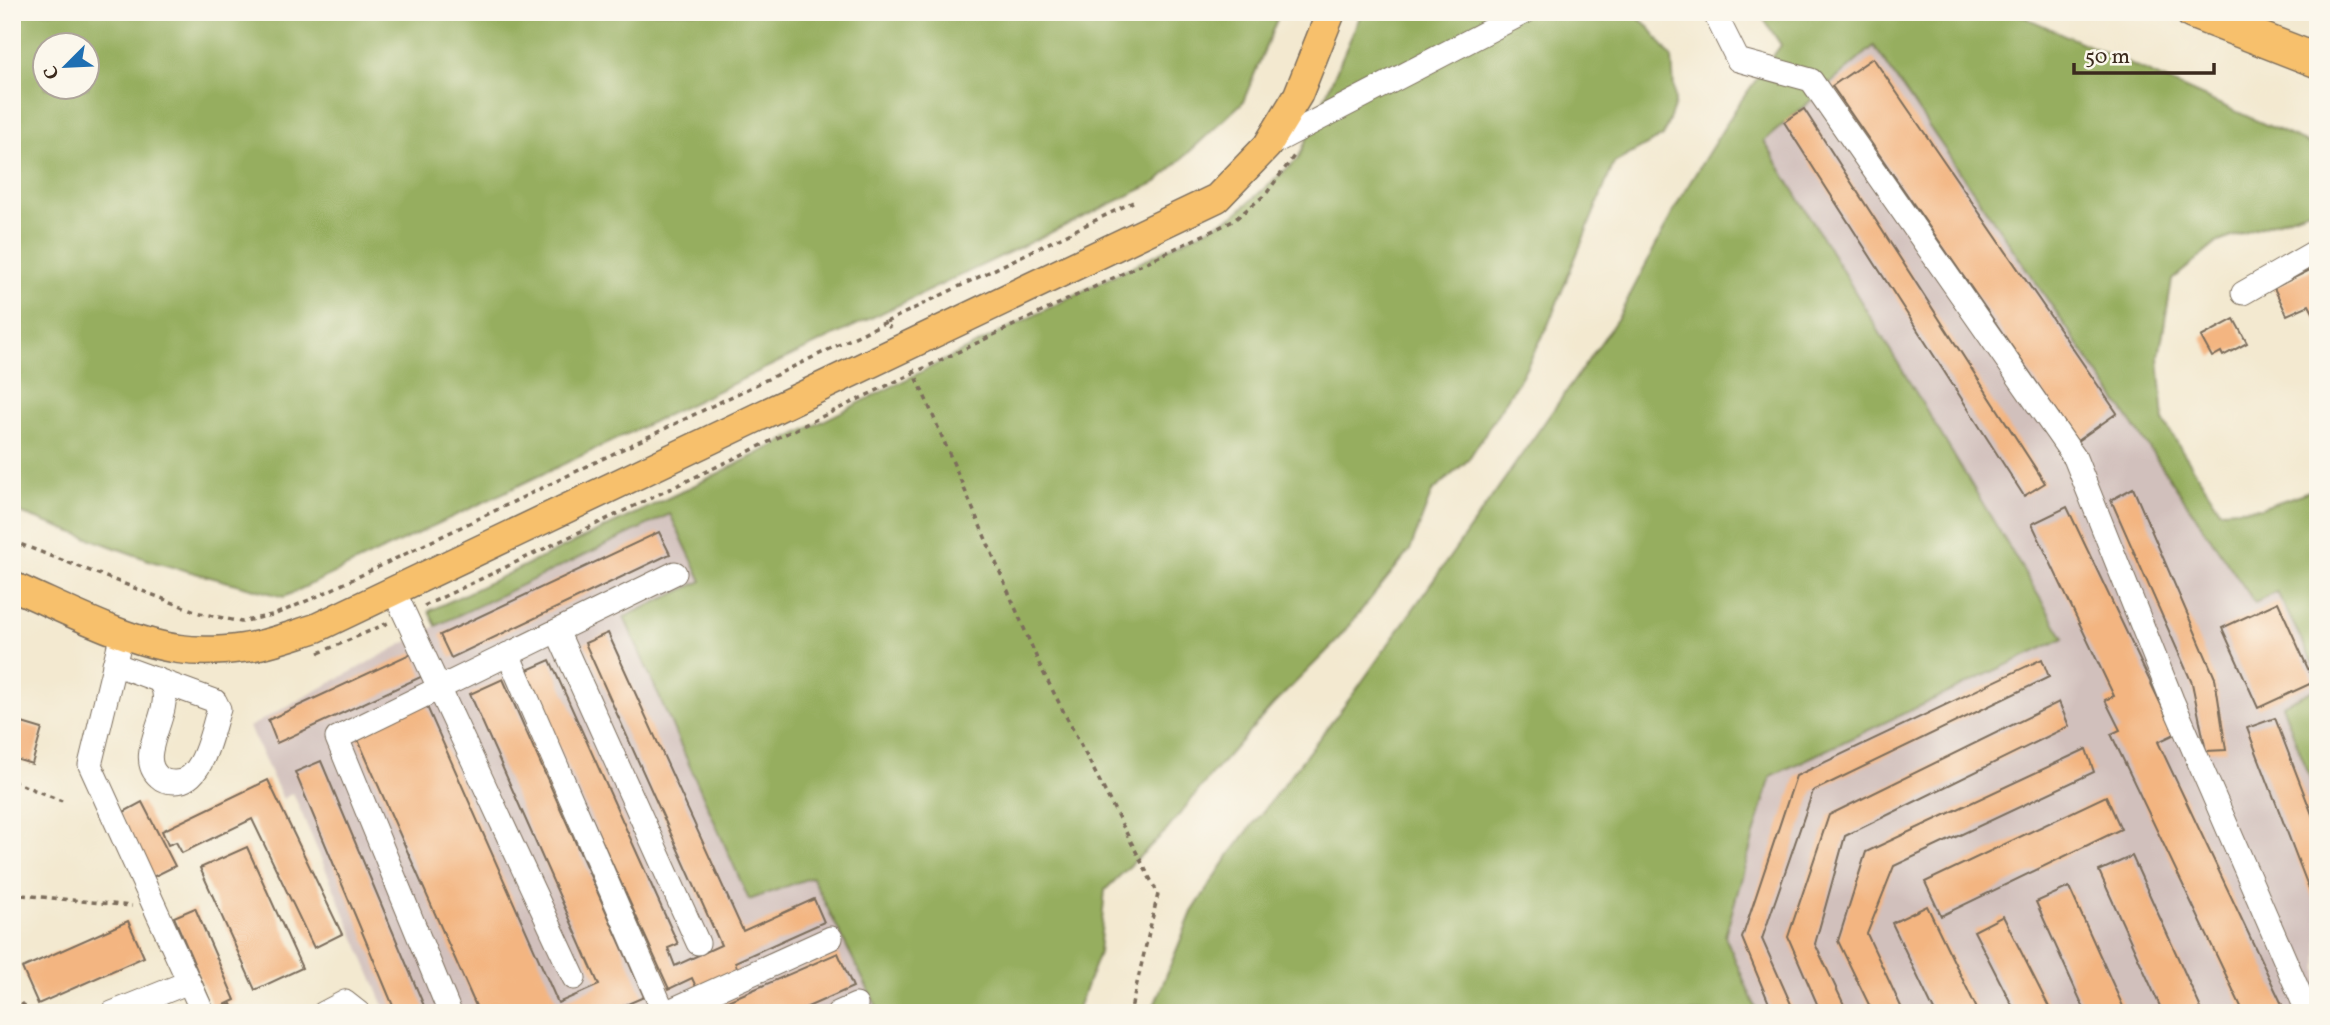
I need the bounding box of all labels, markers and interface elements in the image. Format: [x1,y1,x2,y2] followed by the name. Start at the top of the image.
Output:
[32,32,102,102] north arrow
[2074,32,2214,76] scale bar
[2085,43,2130,72] text: 50 m
[38,61,67,83] text: С

